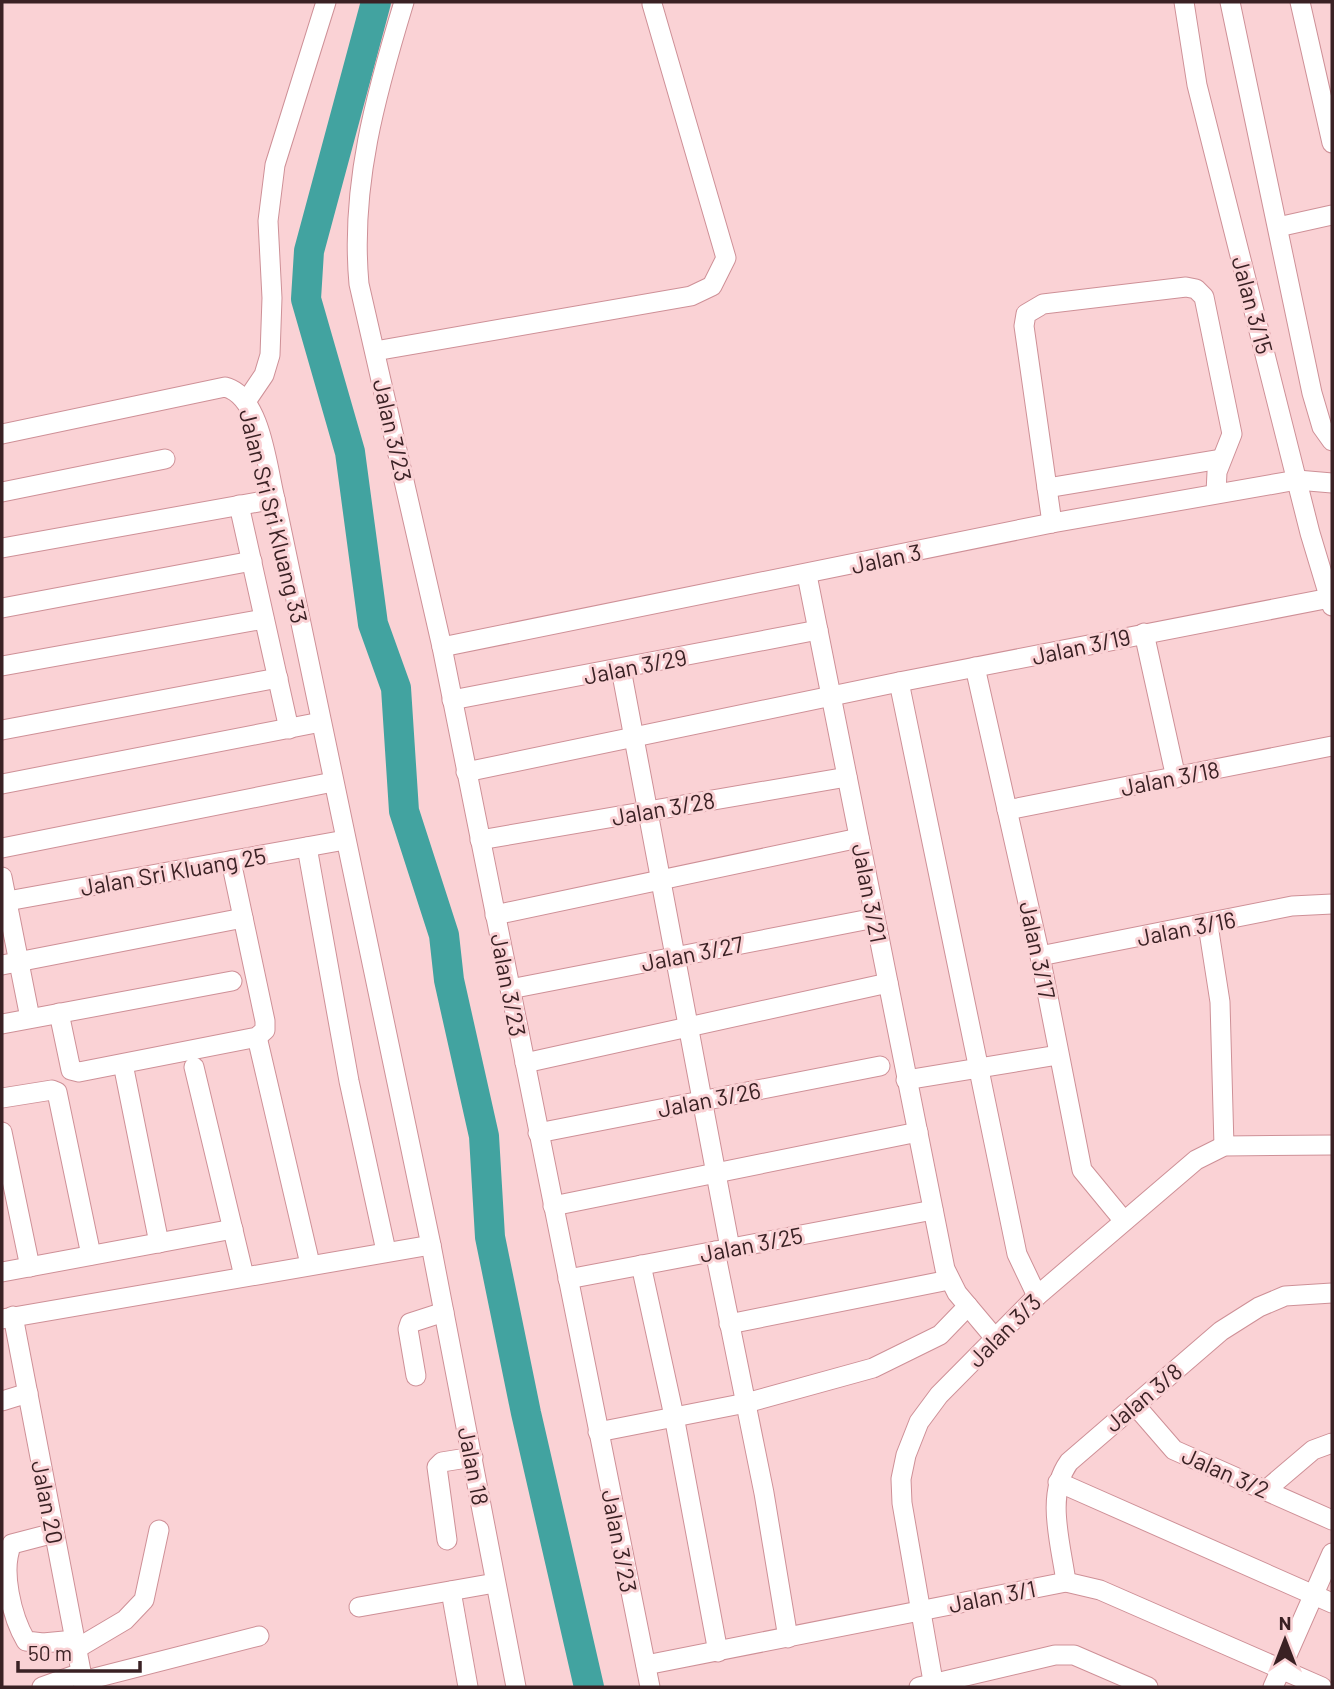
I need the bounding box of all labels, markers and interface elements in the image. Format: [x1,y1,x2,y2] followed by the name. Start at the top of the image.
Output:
[1227,253,1279,357] street label: Jalan 3/15
[368,376,418,484] street label: Jalan 3/23
[234,406,314,626] street label: Jalan Sri Sri Kluang 33
[848,537,924,579] street label: Jalan 3
[1029,622,1133,670] street label: Jalan 3/19
[581,642,689,690] street label: Jalan 3/29
[1118,755,1222,801] street label: Jalan 3/18
[609,785,717,831] street label: Jalan 3/28
[78,841,268,901] street label: Jalan Sri Kluang 25
[847,841,893,945] street label: Jalan 3/21
[1014,899,1062,1001] street label: Jalan 3/17
[1134,905,1238,951] street label: Jalan 3/16
[639,929,745,977] street label: Jalan 3/27
[485,931,533,1039] street label: Jalan 3/23
[655,1075,763,1123] street label: Jalan 3/26
[697,1220,805,1268] street label: Jalan 3/25
[962,1288,1046,1372] street label: Jalan 3/3
[1099,1357,1187,1437] street label: Jalan 3/8
[453,1425,495,1507] street label: Jalan 18
[1178,1440,1274,1504] street label: Jalan 3/2
[26,1458,70,1546] street label: Jalan 20
[596,1487,644,1595] street label: Jalan 3/23
[946,1574,1038,1618] street label: Jalan 3/1
[1250,1605,1320,1675] north arrow
[1279,1611,1291,1634] text: N
[18,1630,140,1674] scale bar
[28,1640,72,1665] text: 50 m

